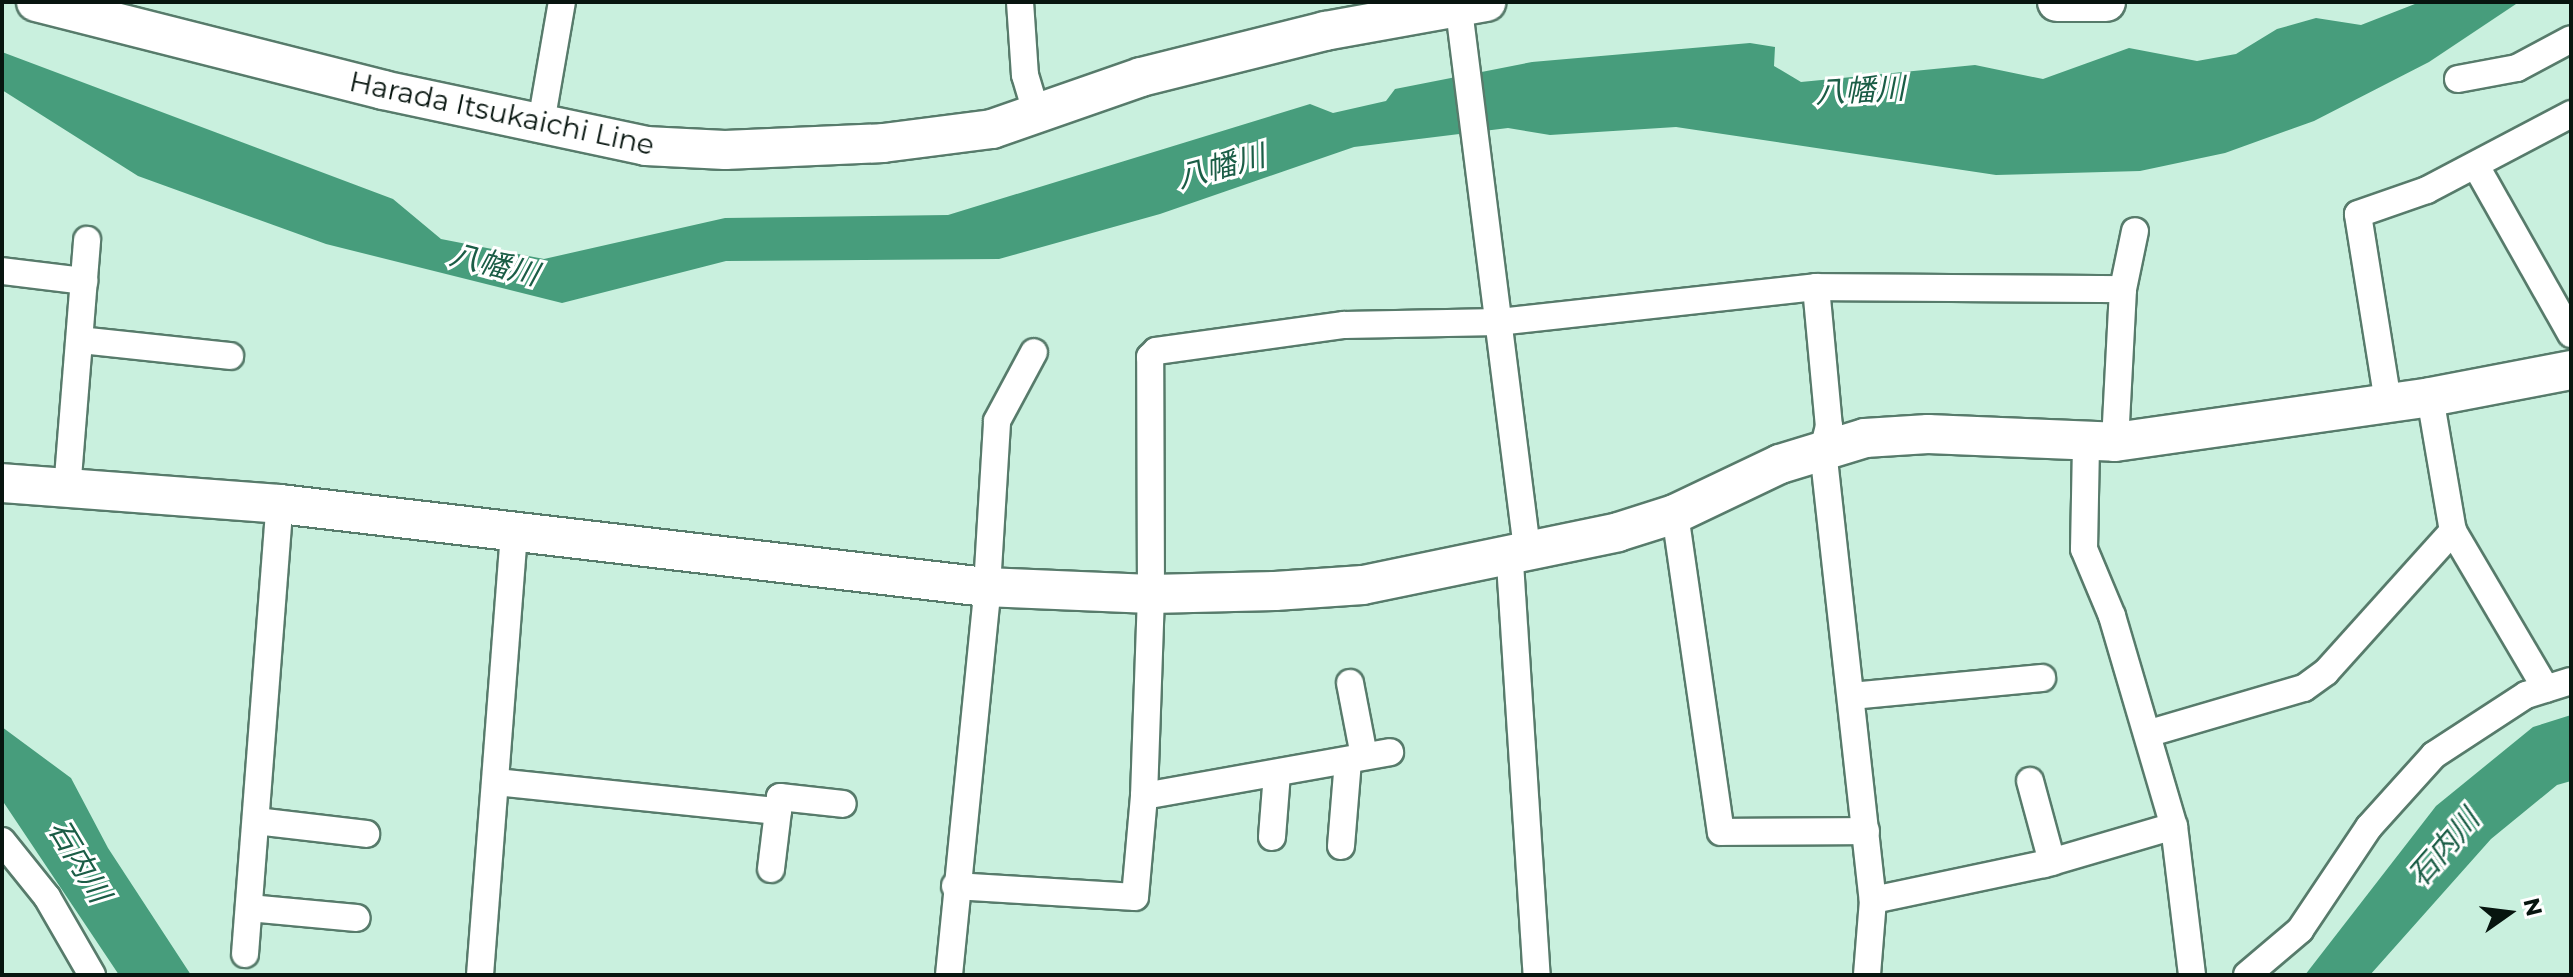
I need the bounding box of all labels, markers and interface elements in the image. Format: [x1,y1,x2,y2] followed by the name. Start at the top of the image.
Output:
[347,64,657,162] street label: Harada Itsukaichi Line
[1814,71,1906,111] water label: 八幡川
[1173,138,1269,196] water label: 八幡川
[446,237,542,293] water label: 八幡川
[2401,802,2487,894] water label: 石内川
[40,813,118,909] water label: 石内川
[2469,873,2549,953] north arrow
[2518,895,2548,919] text: N

